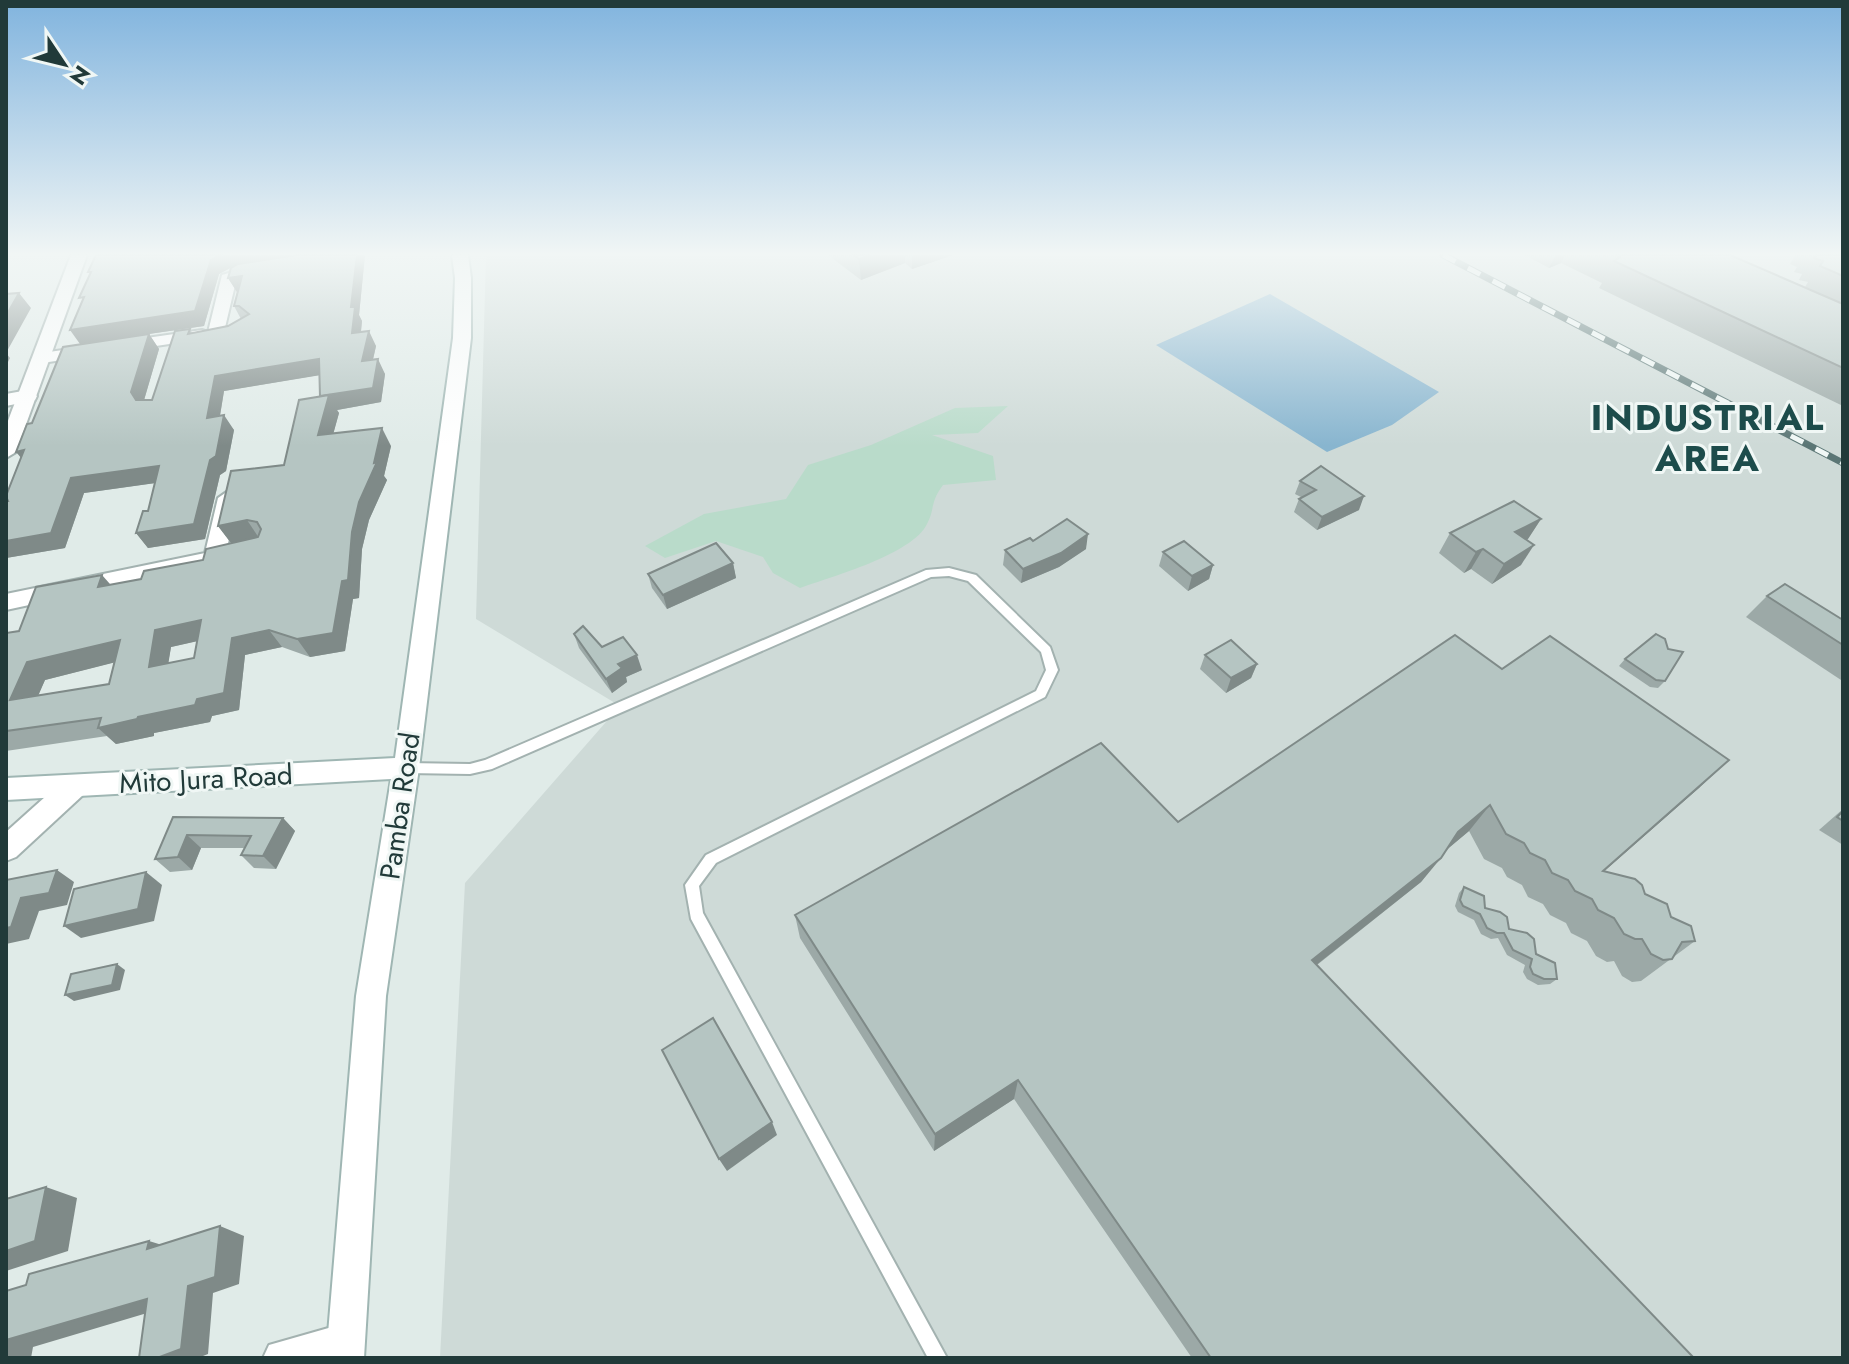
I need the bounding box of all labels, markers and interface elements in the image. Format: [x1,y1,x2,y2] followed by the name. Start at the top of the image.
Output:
[24,24,104,104] north arrow
[62,59,98,92] text: N
[1591,391,1825,484] district label: INDUSTRIAL AREA
[369,730,431,882] street label: Pamba Road
[118,754,294,804] street label: Mito Jura Road

